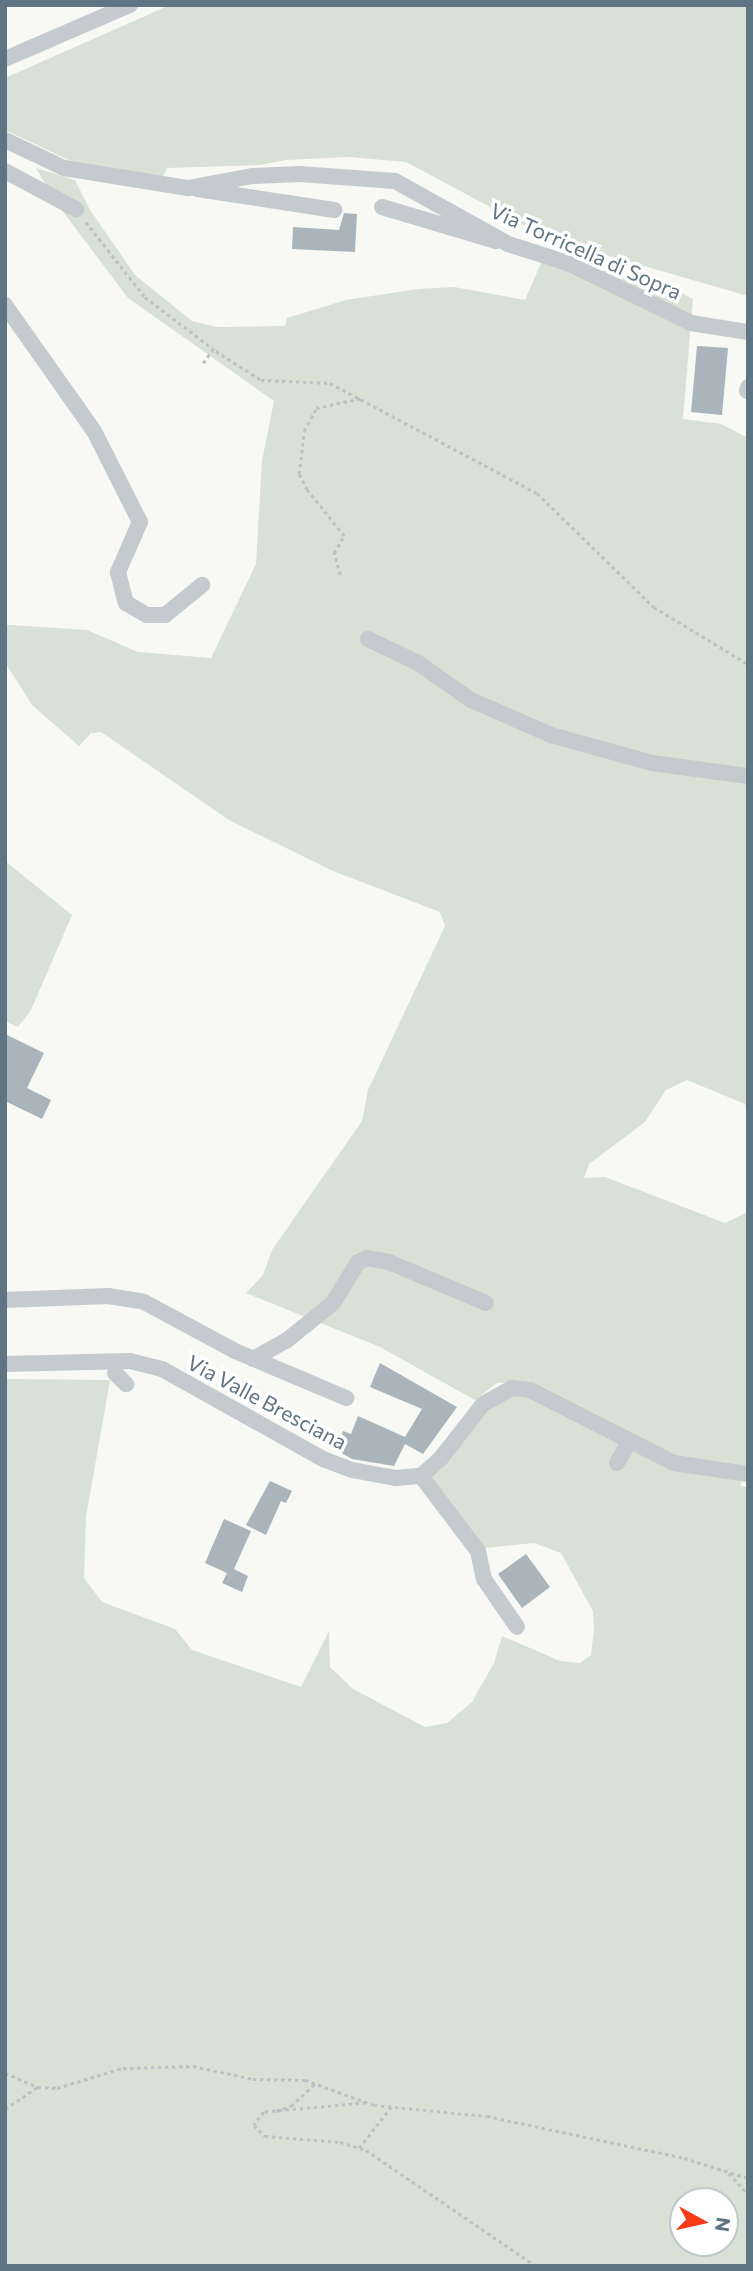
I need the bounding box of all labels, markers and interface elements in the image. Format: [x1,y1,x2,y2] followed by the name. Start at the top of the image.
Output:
[487,197,685,305] street label: Via Torricella di Sopra
[183,1349,351,1455] street label: Via Valle Bresciana
[669,2187,739,2257] north arrow
[711,2216,736,2233] text: N

